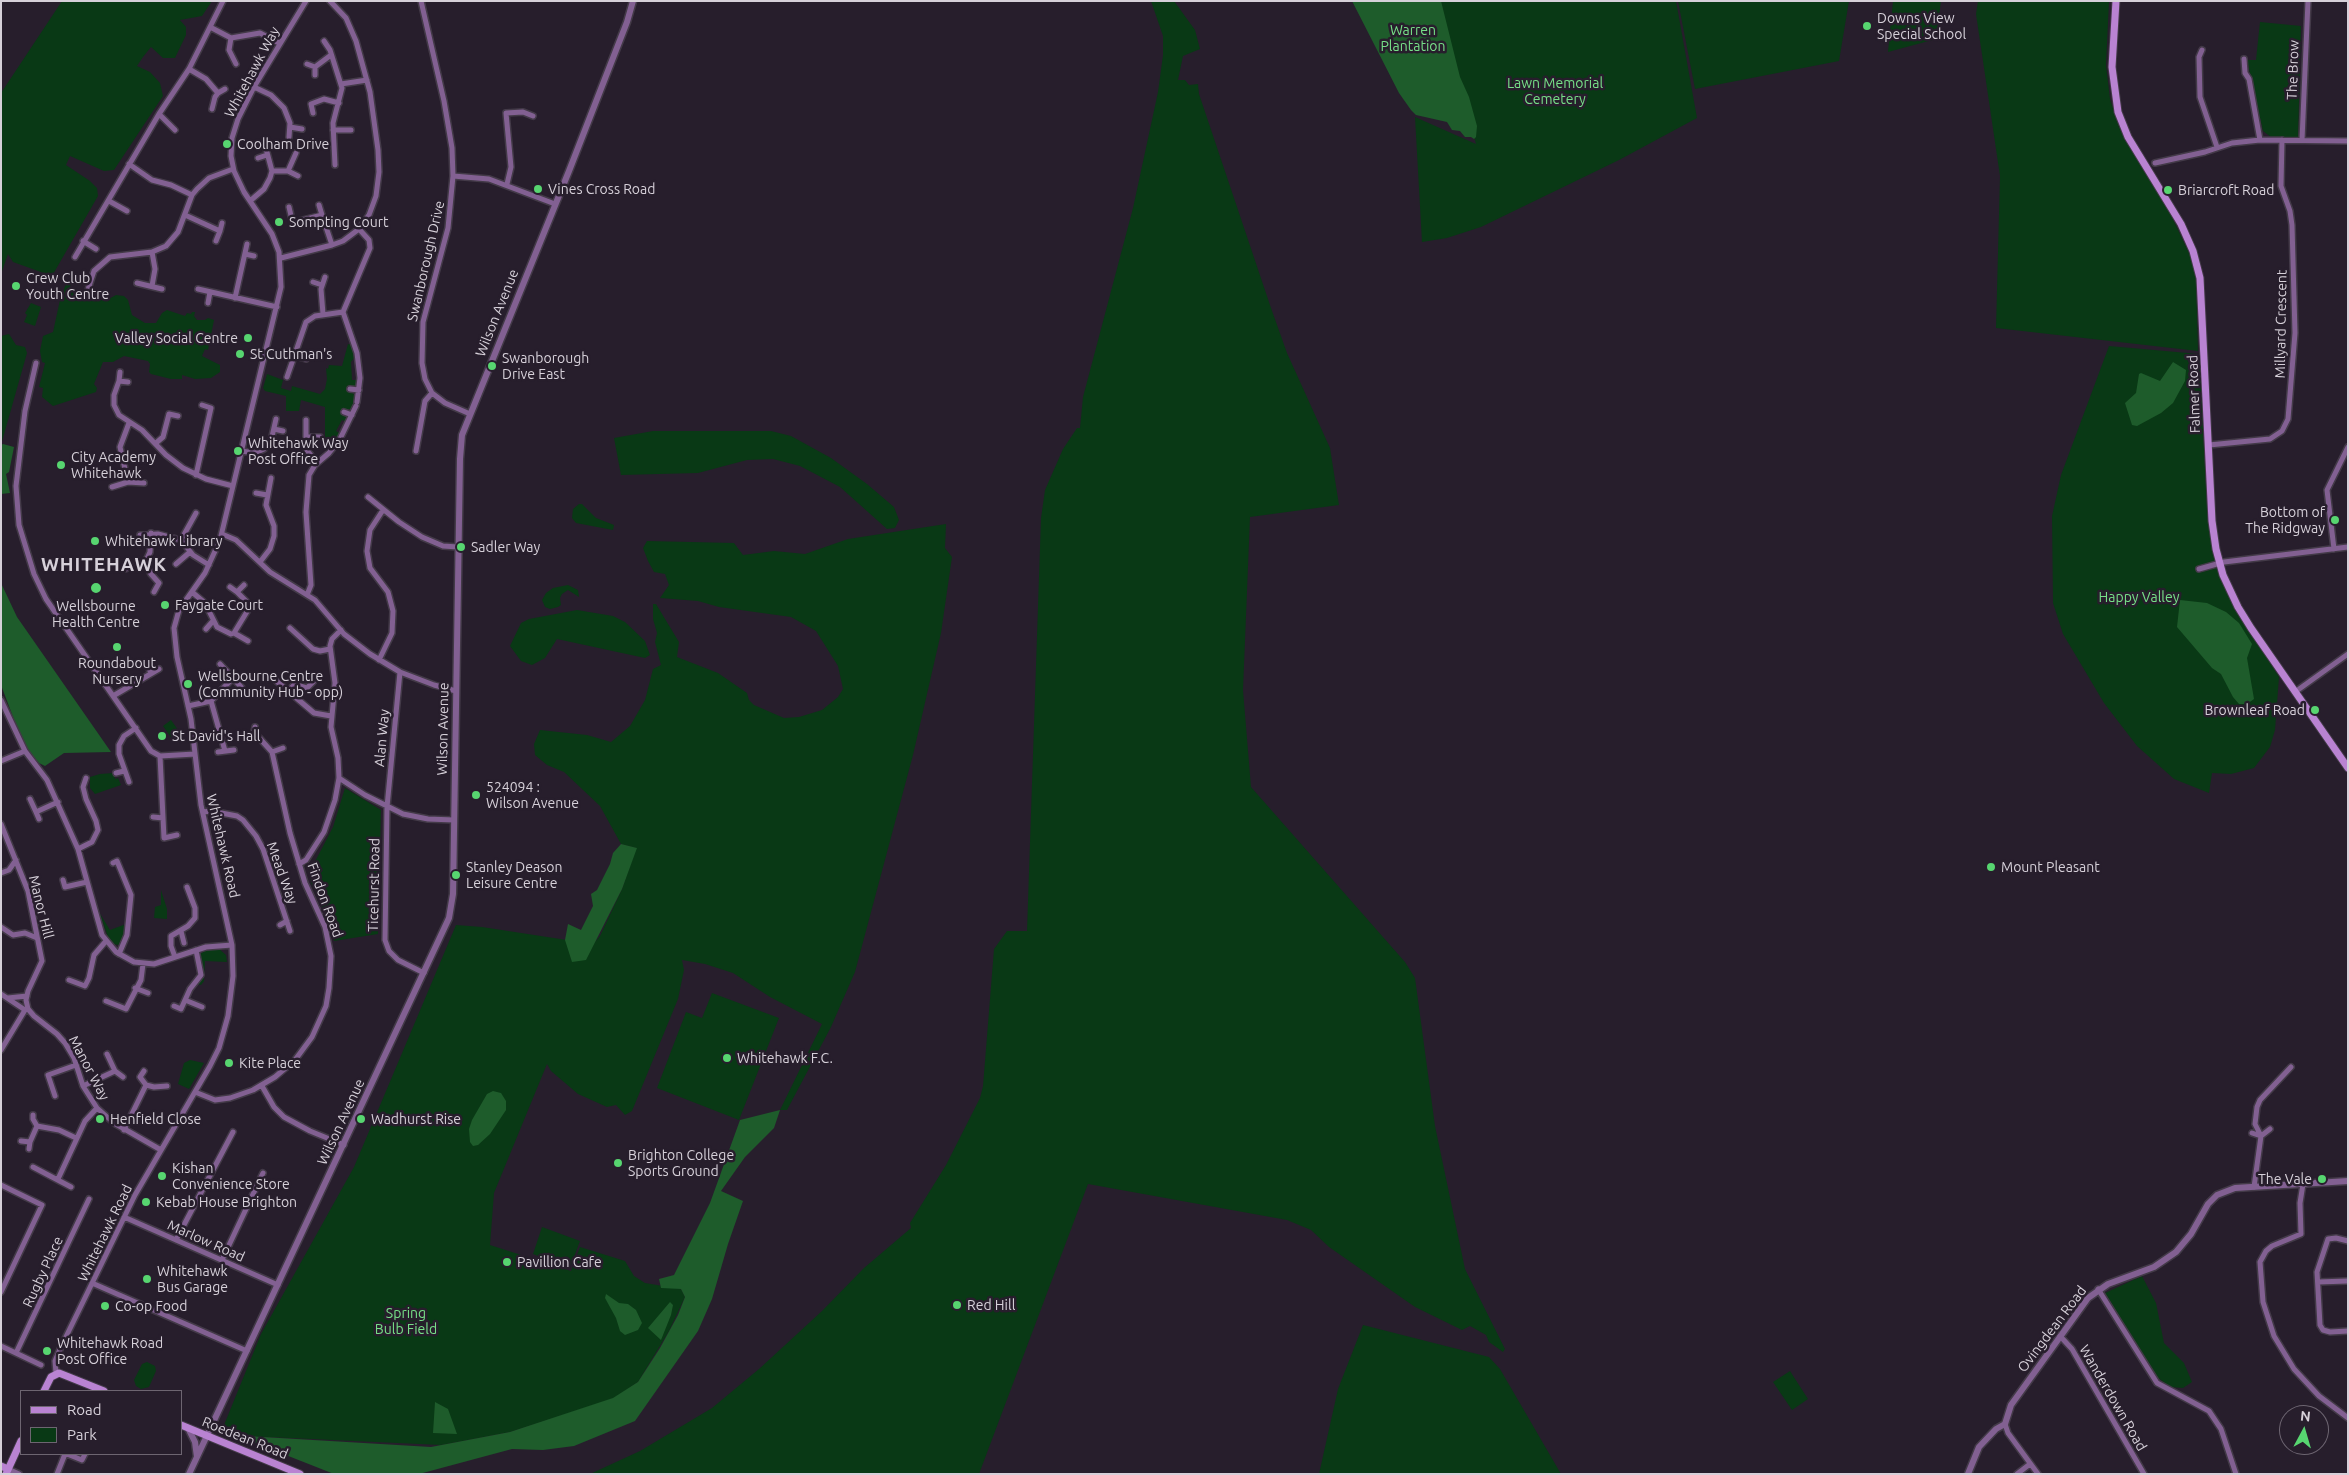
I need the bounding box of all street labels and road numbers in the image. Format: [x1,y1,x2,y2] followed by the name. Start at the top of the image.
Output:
[221,24,283,120] street label: Whitehawk Way
[2284,40,2302,100] street label: The Brow
[404,199,448,323] street label: Swanborough Drive
[472,267,522,359] street label: Wilson Avenue
[2272,269,2290,379] street label: Millyard Crescent
[2184,355,2204,433] street label: Falmer Road
[434,682,452,776] street label: Wilson Avenue
[371,708,393,768] street label: Alan Way
[203,792,243,900] street label: Whitehawk Road
[365,838,383,932] street label: Ticehurst Road
[263,840,301,906] street label: Mead Way
[304,860,346,940] street label: Findon Road
[25,874,57,940] street label: Manor Hill
[65,1033,113,1103] street label: Manor Way
[314,1076,368,1168] street label: Wilson Avenue
[74,1182,136,1284] street label: Whitehawk Road
[165,1216,247,1266] street label: Marlow Road
[19,1234,67,1310] street label: Rugby Place
[2014,1283,2090,1375] street label: Ovingdean Road
[2076,1342,2150,1454] street label: Wanderdown Road
[200,1413,290,1463] street label: Roedean Road

